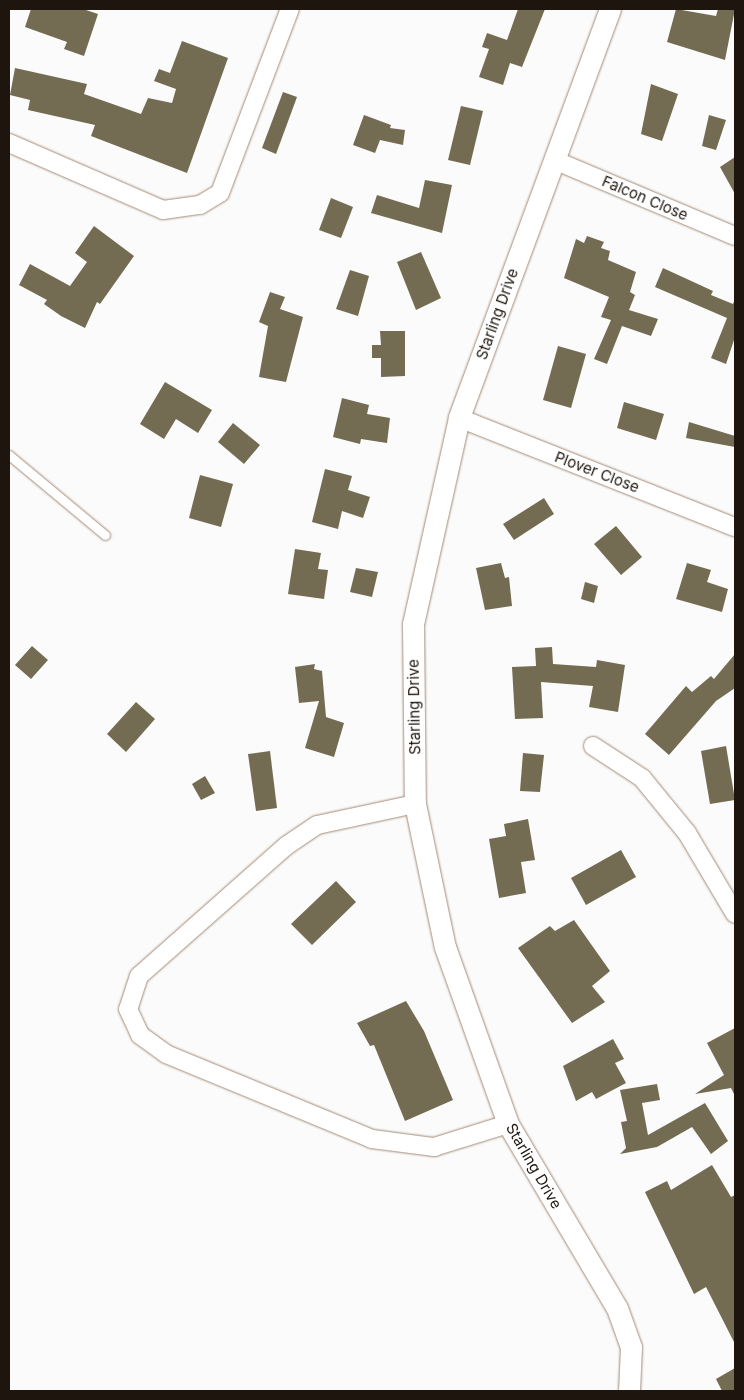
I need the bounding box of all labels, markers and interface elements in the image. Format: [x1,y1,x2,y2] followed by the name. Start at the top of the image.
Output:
[599,172,691,224] street label: Falcon Close
[472,266,522,362] street label: Starling Drive
[552,448,642,496] street label: Plover Close
[404,659,424,755] street label: Starling Drive
[502,1120,566,1212] street label: Starling Drive

